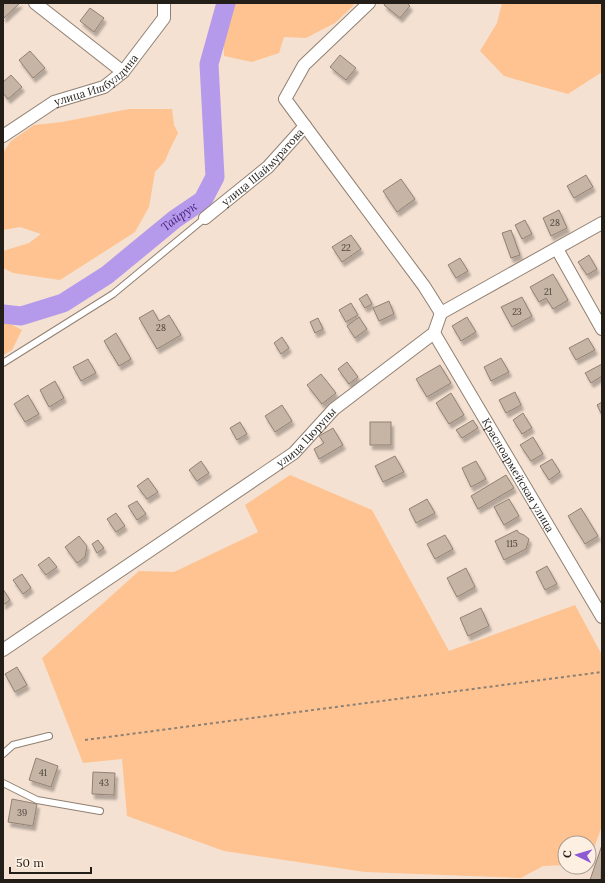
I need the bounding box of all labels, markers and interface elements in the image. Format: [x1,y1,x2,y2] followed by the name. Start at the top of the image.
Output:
[52,51,141,109] street label: улица Ишбулдина
[219,125,307,209] street label: улица Шаймуратова
[158,198,200,234] water label: Тайрук
[550,217,560,228] house number: 28
[341,242,351,253] house number: 22
[544,286,552,297] house number: 21
[512,306,522,317] house number: 23
[156,322,166,333] house number: 28
[274,405,339,470] street label: улица Цюрупы
[479,415,557,535] street label: Красноармейская улица
[506,538,518,549] house number: 115
[39,767,47,778] house number: 41
[99,777,109,788] house number: 43
[17,807,27,818] house number: 39
[557,835,597,875] north arrow
[10,849,91,875] scale bar
[560,849,574,859] text: С
[16,855,44,870] text: 50 m

